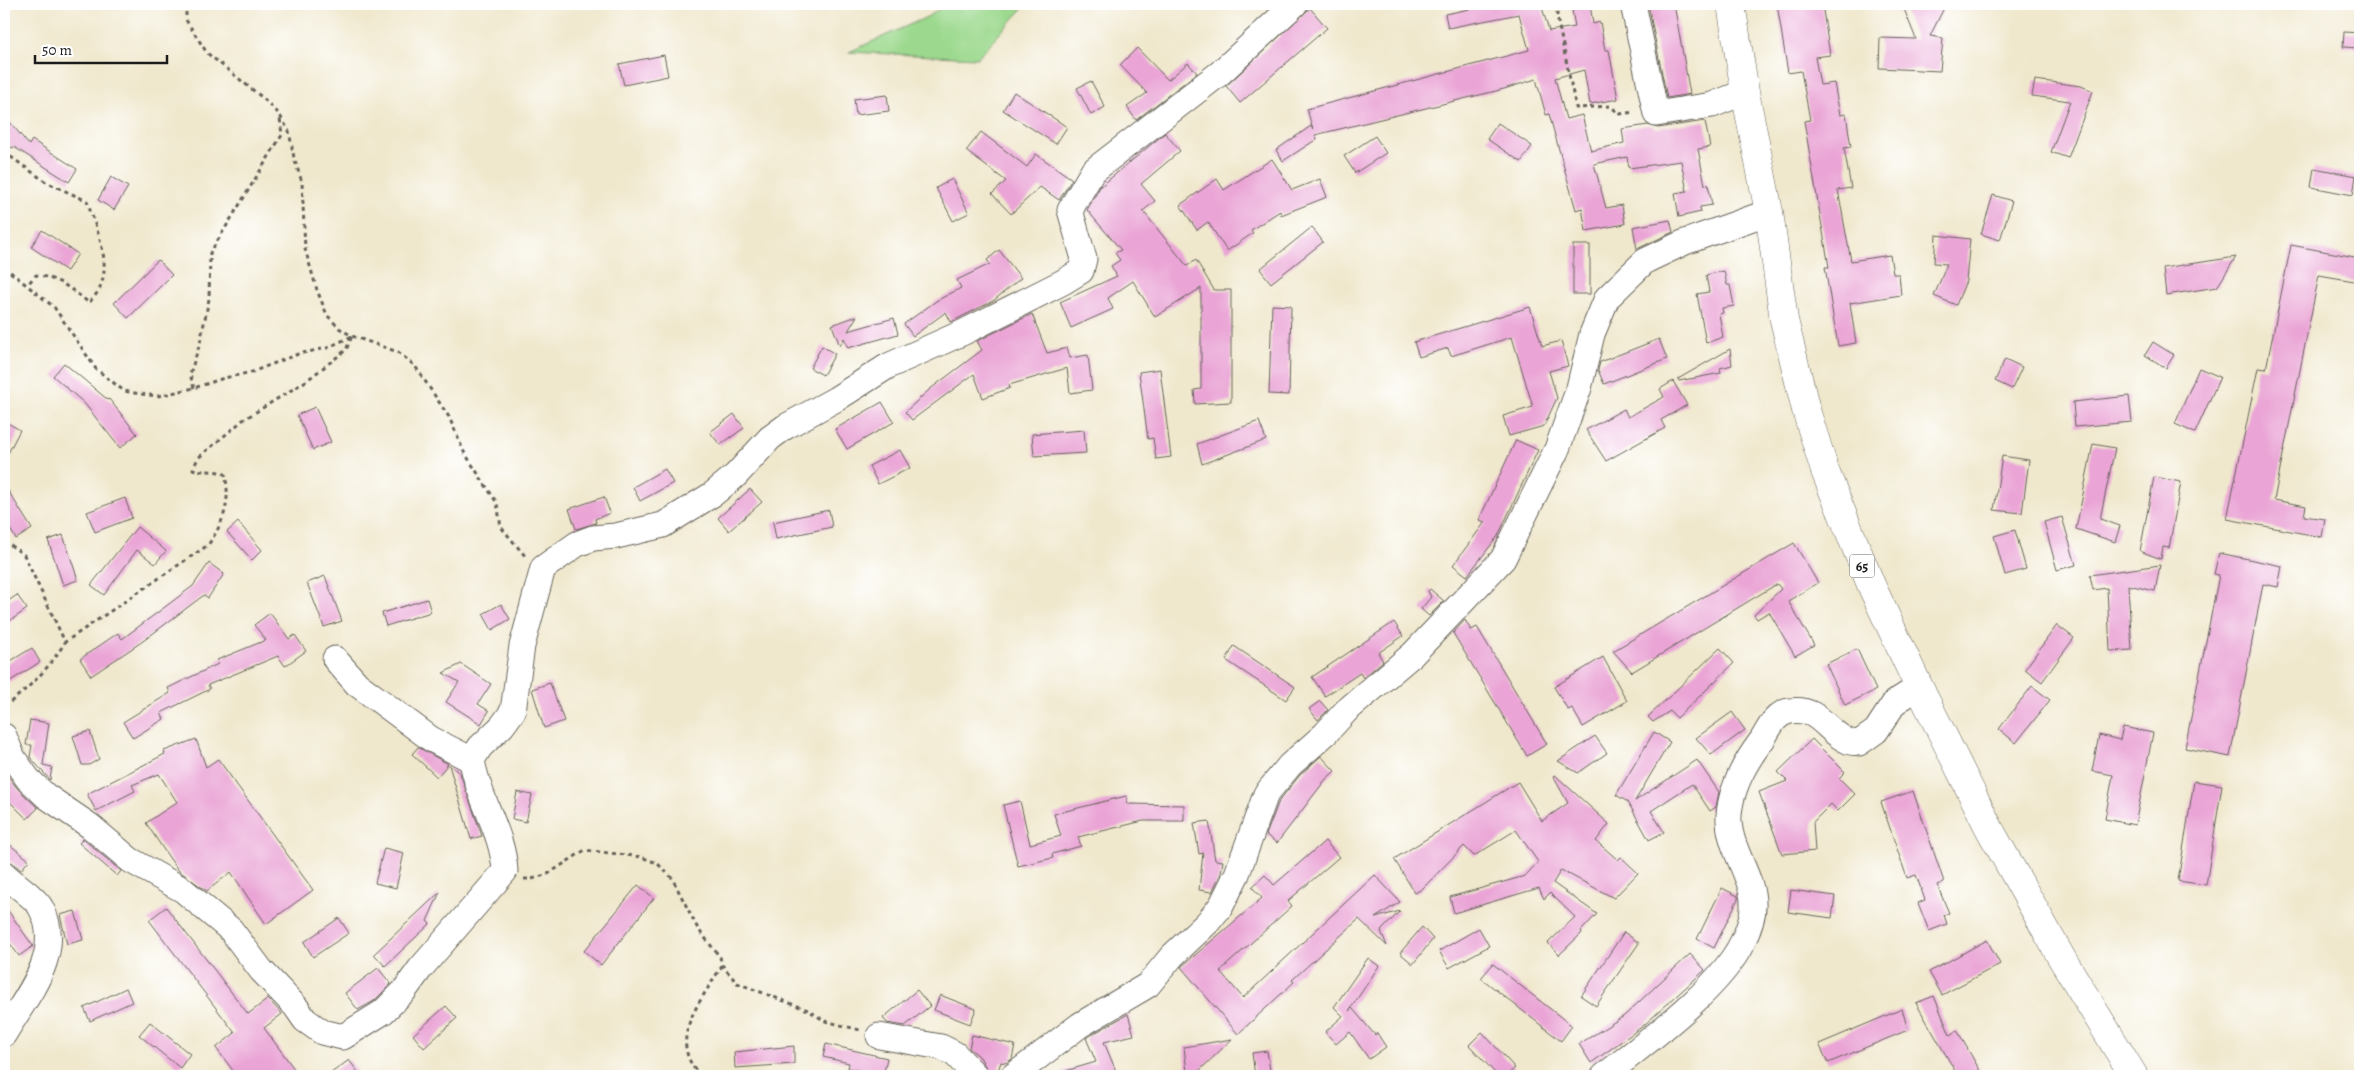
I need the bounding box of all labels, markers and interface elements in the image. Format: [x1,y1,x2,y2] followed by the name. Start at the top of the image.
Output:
[35,32,168,64] scale bar
[42,40,72,60] text: 50 m
[1850,554,1874,578] road number: 65

